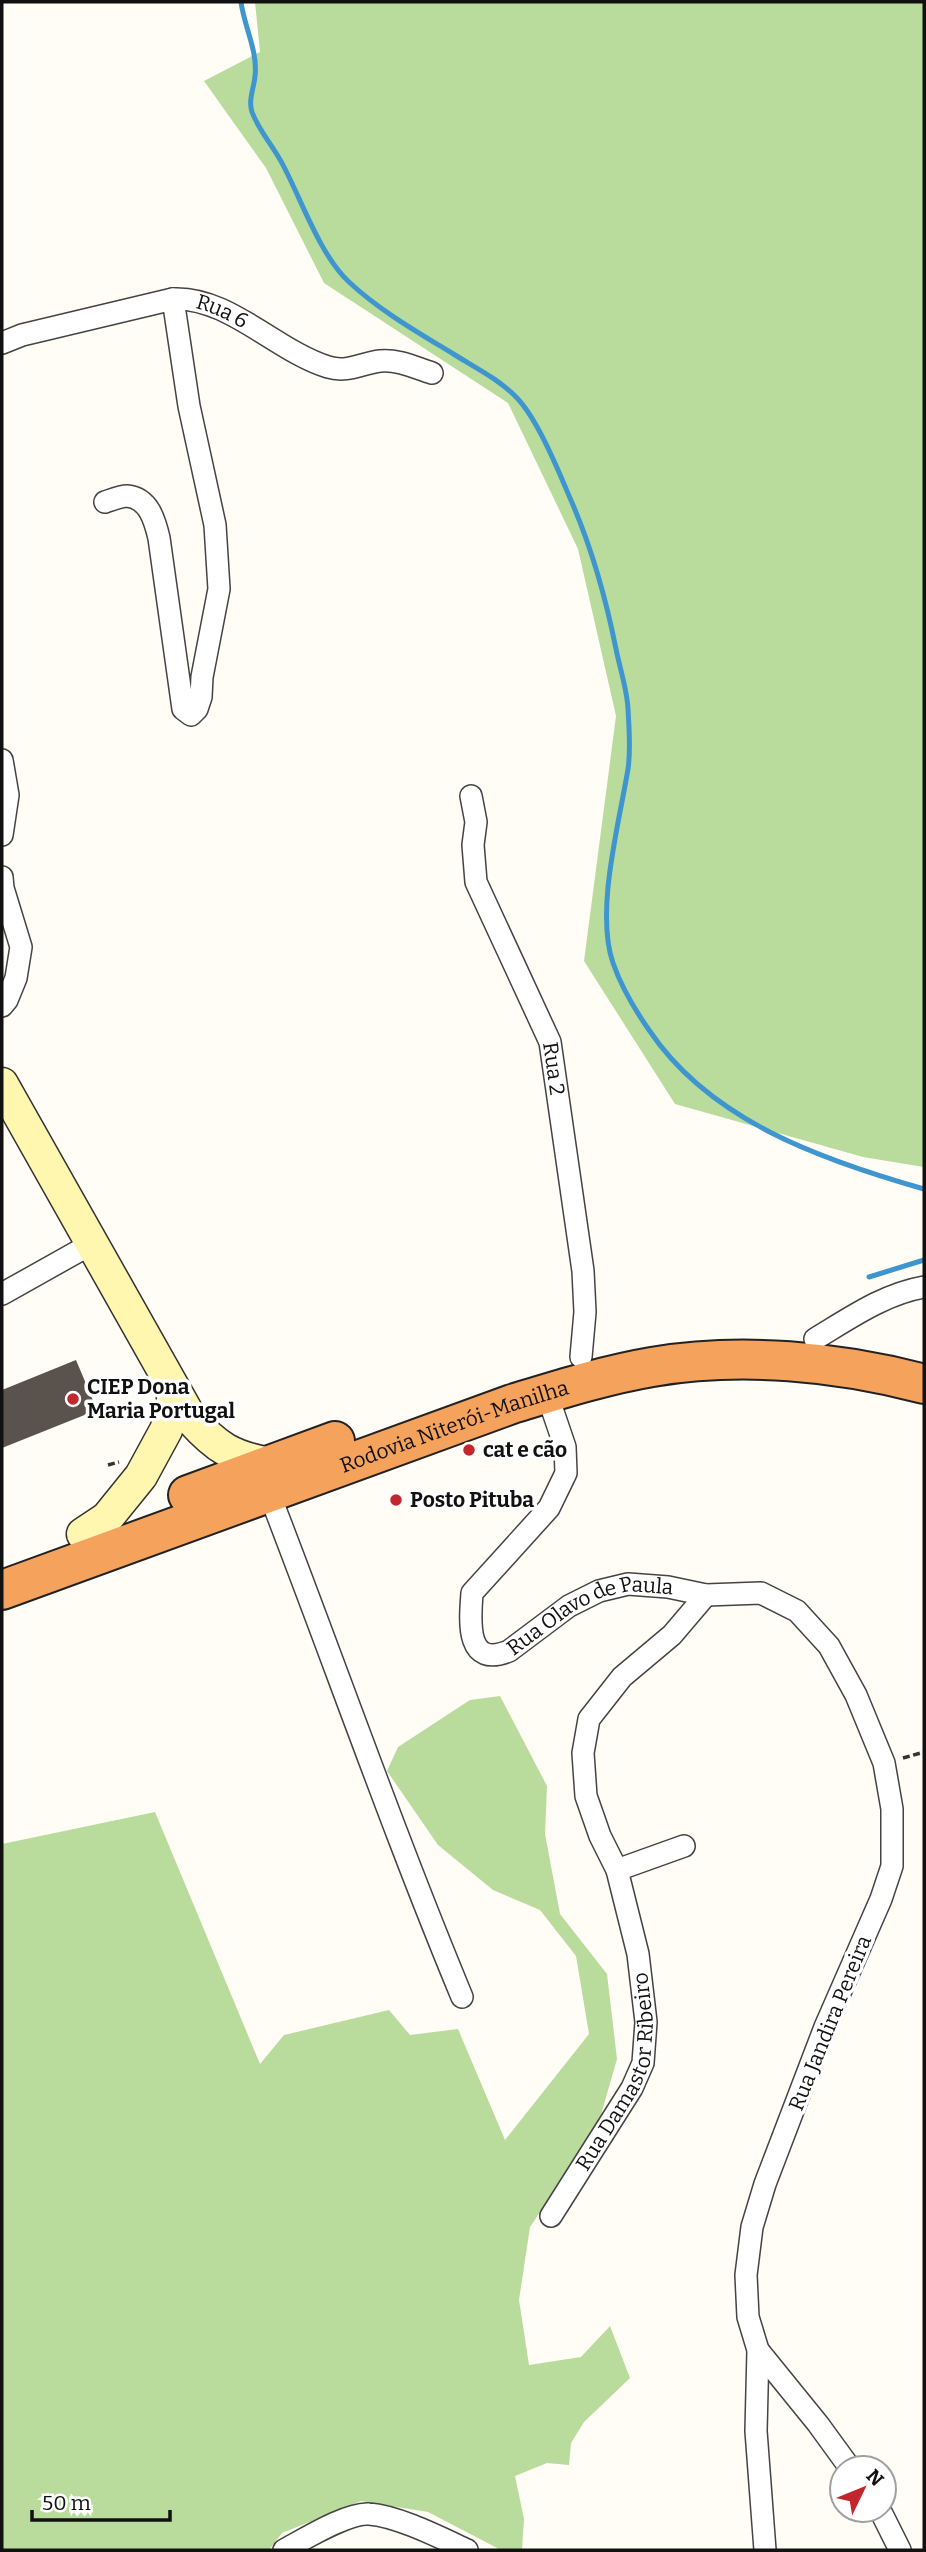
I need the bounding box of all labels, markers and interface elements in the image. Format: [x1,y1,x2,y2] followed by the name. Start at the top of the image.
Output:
[193,288,253,334] street label: Rua 6
[537,1040,571,1097] street label: Rua 2
[87,1374,235,1424] place label: CIEP Dona Maria Portugal
[336,1375,572,1479] street label: Rodovia Niterói-Manilha
[65,1391,81,1407] marker: CIEP Dona Maria Portugal
[483,1437,567,1463] place label: cat e cão
[461,1442,477,1458] marker: cat e cão
[410,1487,534,1513] place label: Posto Pituba
[388,1492,404,1508] marker: Posto Pituba
[502,1570,675,1661] street label: Rua Olavo de Paula
[783,1931,877,2114] street label: Rua Jandira Pereira
[570,1971,659,2175] street label: Rua Damastor Ribeiro
[828,2454,898,2524] north arrow
[862,2465,889,2491] text: N
[32,2478,170,2522] scale bar
[42,2490,91,2516] text: 50 m

